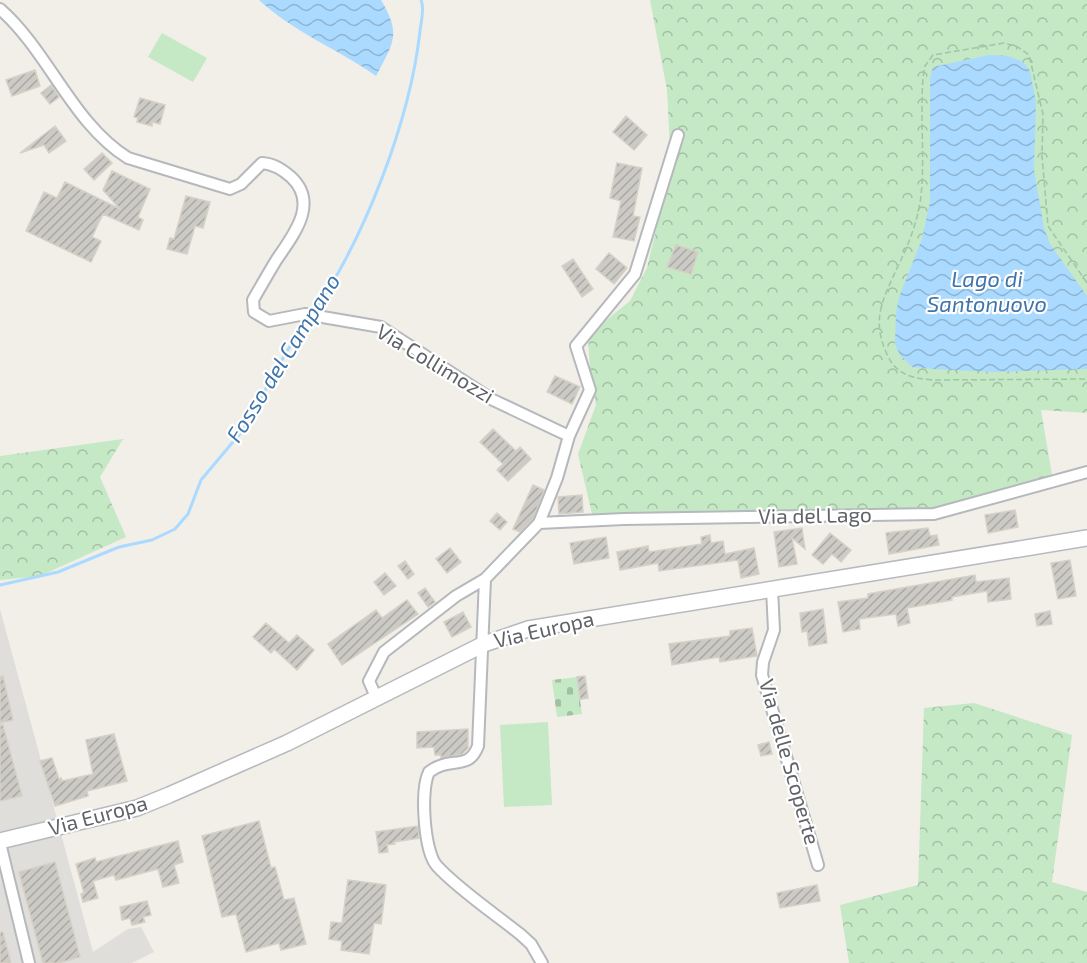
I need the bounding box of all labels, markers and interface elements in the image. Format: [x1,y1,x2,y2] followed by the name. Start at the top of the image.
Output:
[927,265,1047,316] water label: Lago di Santonuovo
[220,269,344,446] water label: Fosso del Campano
[372,318,499,408] street label: Via Collimozzi
[758,501,872,528] street label: Via del Lago
[491,605,596,652] street label: Via Europa
[755,676,826,847] street label: Via delle Scoperte
[45,789,150,840] street label: Via Europa

